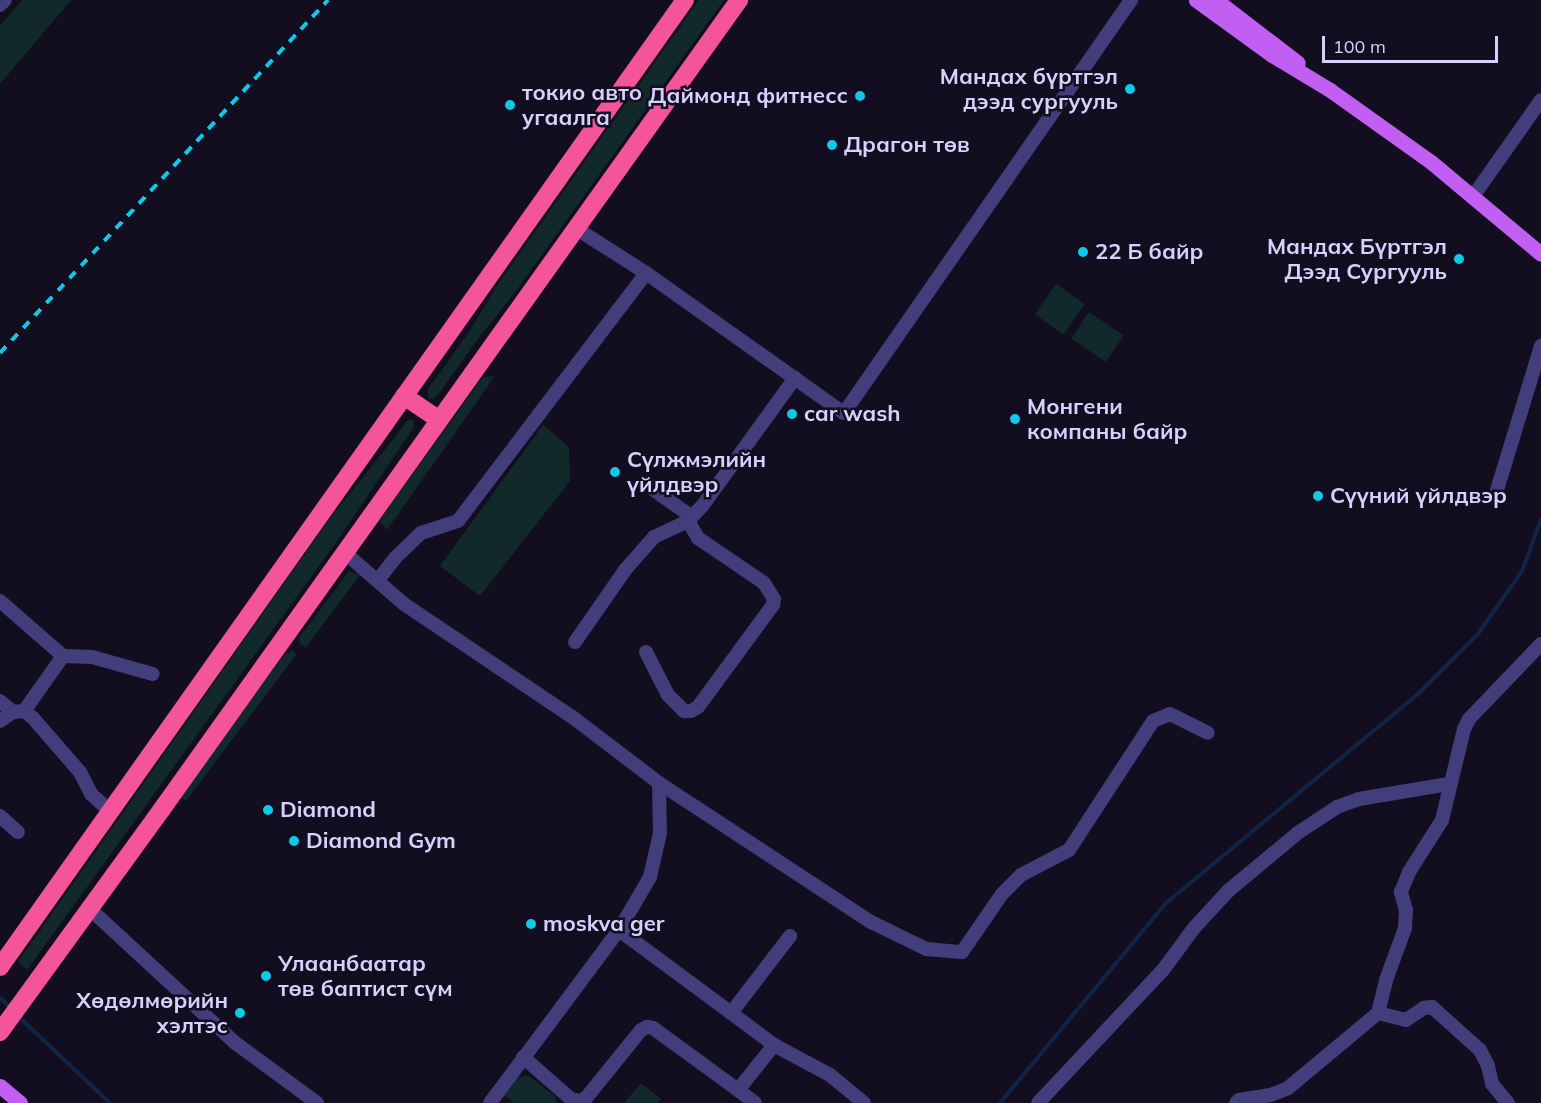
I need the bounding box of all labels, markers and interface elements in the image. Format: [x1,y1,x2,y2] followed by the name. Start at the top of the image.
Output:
[1325,24,1500,62] scale bar
[1333,35,1386,58] text: 100 m
[940,63,1118,114] place label: Мандах бүртгэл дээд сургууль
[522,79,642,130] place label: токио авто угаалга
[1123,82,1137,96] marker: Мандах бүртгэл дээд сургууль
[648,83,848,109] place label: Даймонд фитнесс
[853,89,867,103] marker: Даймонд фитнесс
[503,98,517,112] marker: токио авто угаалга
[844,132,970,158] place label: Драгон төв
[825,138,839,152] marker: Драгон төв
[1267,233,1447,284] place label: Мандах Бүртгэл Дээд Сургууль
[1095,239,1203,265] place label: 22 Б байр
[1076,245,1090,259] marker: 22 Б байр
[1452,252,1466,266] marker: Мандах Бүртгэл Дээд Сургууль
[1027,393,1187,445] place label: Монгени компаны байр
[804,401,900,427] place label: car wash
[785,407,799,421] marker: car wash
[1008,412,1022,426] marker: Монгени компаны байр
[627,446,766,498] place label: Сүлжмэлийн үйлдвэр
[608,465,622,479] marker: Сүлжмэлийн үйлдвэр
[1330,483,1507,509] place label: Сүүний үйлдвэр
[1311,489,1325,503] marker: Сүүний үйлдвэр
[280,797,376,823] place label: Diamond
[261,803,275,817] marker: Diamond
[306,828,456,854] place label: Diamond Gym
[287,834,301,848] marker: Diamond Gym
[543,911,664,937] place label: moskva ger
[524,917,538,931] marker: moskva ger
[278,950,453,1002] place label: Улаанбаатар төв баптист сүм
[259,969,273,983] marker: Улаанбаатар төв баптист сүм
[76,987,228,1038] place label: Хөдөлмөрийн хэлтэс
[233,1006,247,1020] marker: Хөдөлмөрийн хэлтэс

